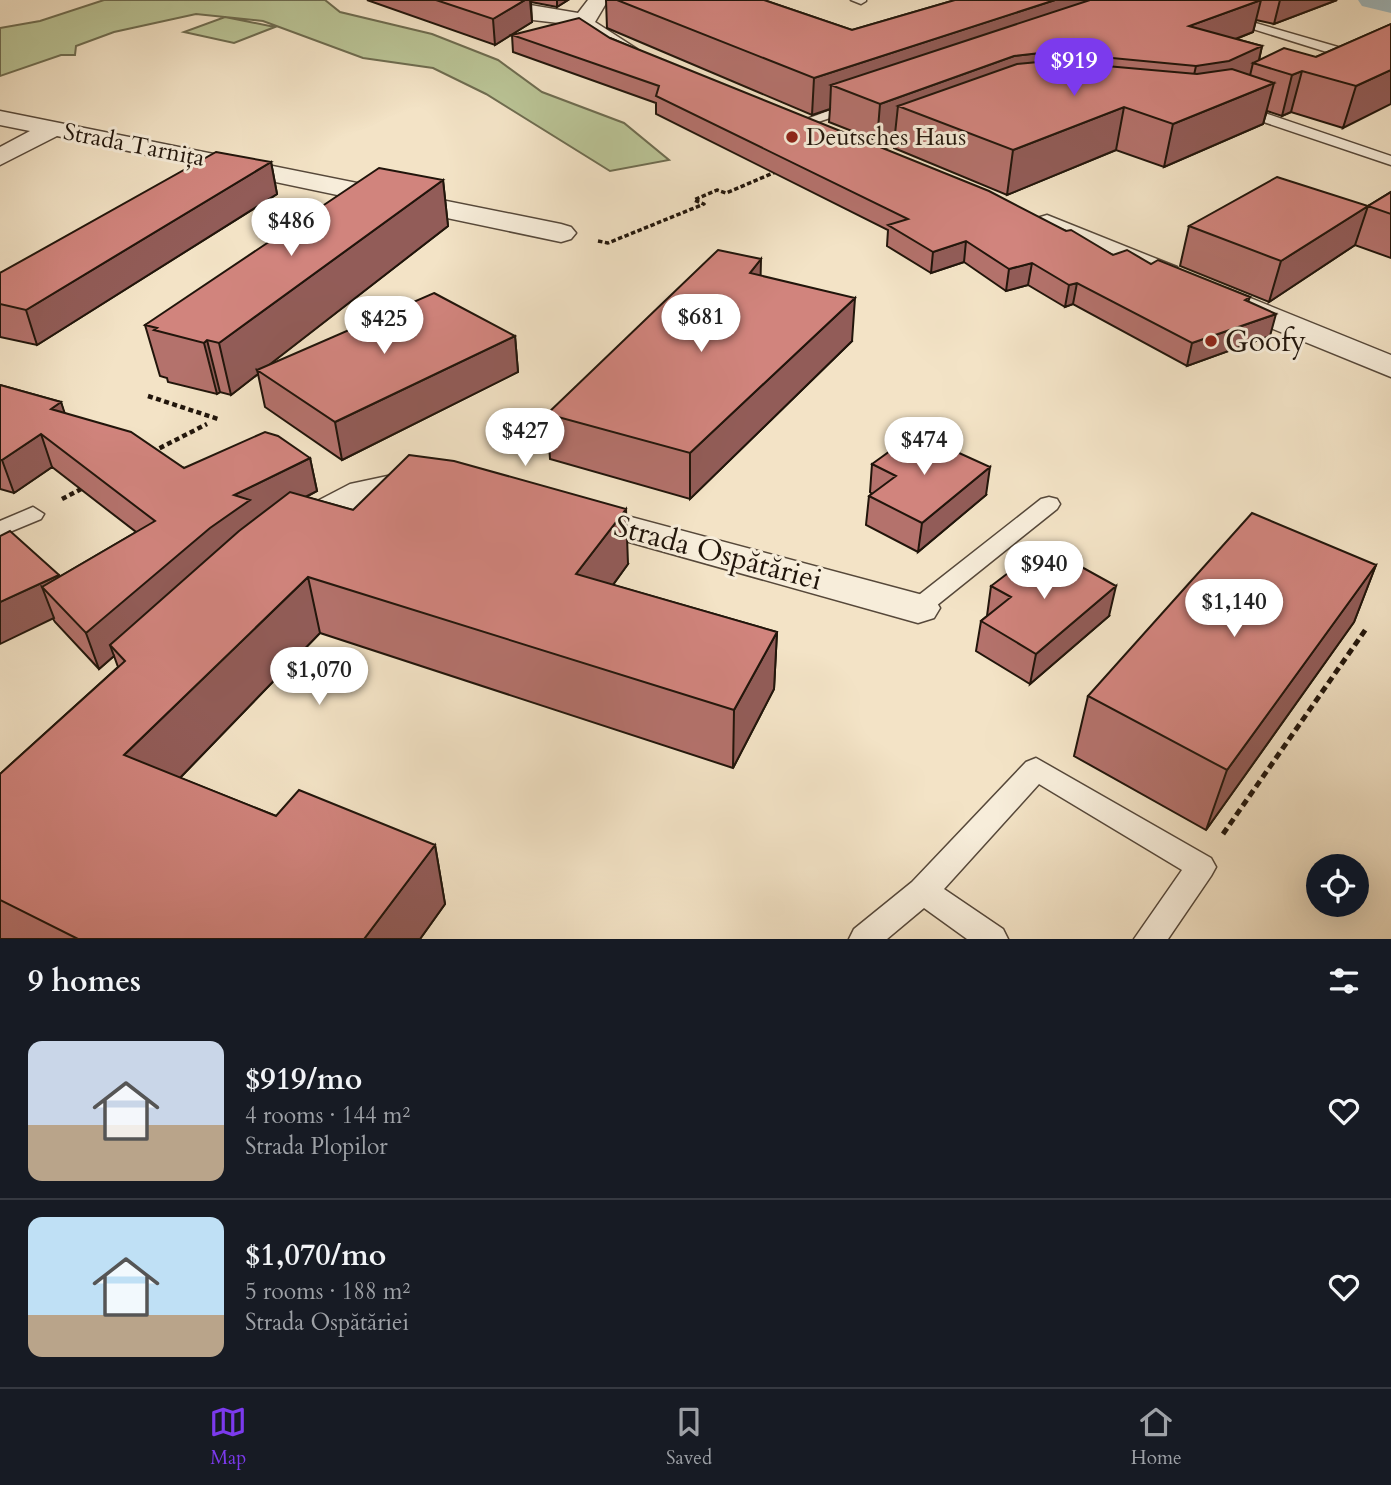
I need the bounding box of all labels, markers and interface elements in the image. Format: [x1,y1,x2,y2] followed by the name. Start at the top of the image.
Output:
[1033,38,1115,98] pin: $919
[1050,45,1098,76] text: $919
[60,115,208,175] street label: Strada Tarnița
[806,121,966,154] place label: Deutsches Haus
[784,129,800,145] marker: Deutsches Haus
[250,198,332,258] pin: $486
[267,205,315,236] text: $486
[660,294,742,354] pin: $681
[343,296,425,356] pin: $425
[677,301,725,332] text: $681
[360,303,408,334] text: $425
[1225,321,1306,362] place label: Goofy
[1203,333,1219,349] marker: Goofy
[484,408,566,468] pin: $427
[501,415,549,446] text: $427
[883,418,965,477] pin: $474
[900,424,948,455] text: $474
[609,506,827,600] street label: Strada Ospătăriei
[1003,542,1085,601] pin: $940
[1020,548,1068,579] text: $940
[1177,580,1291,639] pin: $1,140
[1201,586,1267,617] text: $1,140
[262,648,376,707] pin: $1,070
[286,654,352,685] text: $1,070
[1306,854,1369,917] map controls
[1306,854,1369,917] button: locate
[28,961,141,1002] text: 9 homes
[1325,962,1363,1000] icon: filters
[245,1059,362,1100] text: $919/mo
[84,1069,168,1153] icon: home
[1325,1092,1363,1130] icon: heart
[245,1100,410,1131] text: 4 rooms · 144 m²
[245,1131,388,1162] text: Strada Plopilor
[245,1235,386,1276] text: $1,070/mo
[84,1245,168,1329] icon: home
[1325,1268,1363,1306] icon: heart
[245,1276,410,1307] text: 5 rooms · 188 m²
[245,1307,409,1338] text: Strada Ospătăriei
[209,1403,247,1471] tab: Map
[666,1403,712,1471] tab: Saved
[1131,1403,1182,1471] tab: Home

